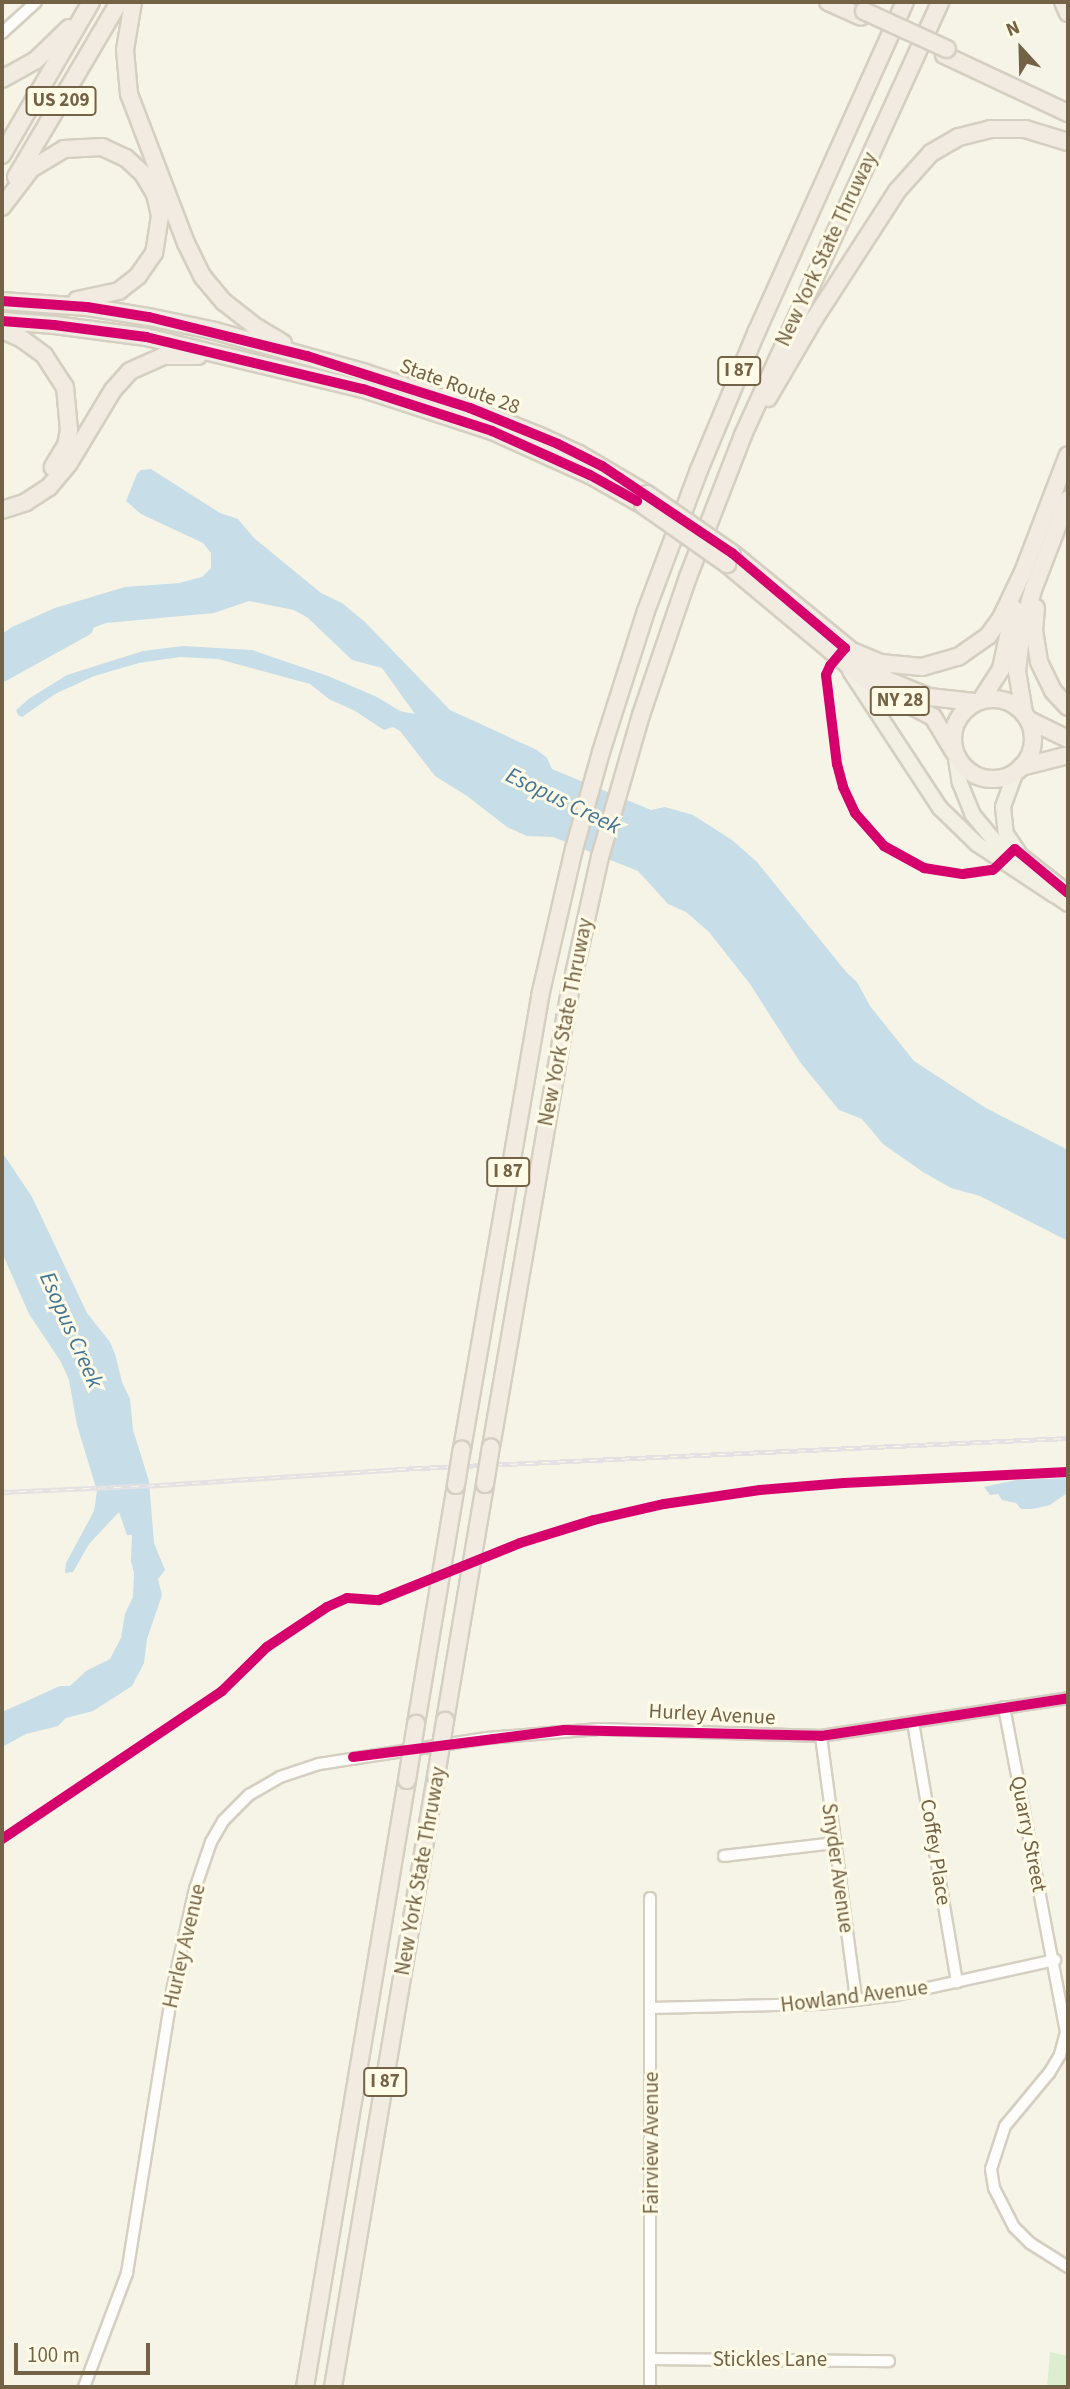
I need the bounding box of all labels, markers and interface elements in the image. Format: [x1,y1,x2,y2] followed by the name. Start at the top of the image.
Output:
[986,14,1056,84] north arrow
[1002,14,1024,44] text: N
[24,86,98,116] road number: US 209
[770,148,882,350] street label: New York State Thruway
[397,353,523,419] street label: State Route 28
[716,356,762,386] road number: I 87
[869,686,932,716] road number: NY 28
[501,761,625,841] water label: Esopus Creek
[532,916,598,1128] street label: New York State Thruway
[485,1156,531,1188] road number: I 87
[33,1268,109,1392] water label: Esopus Creek
[648,1698,776,1730] street label: Hurley Avenue
[389,1765,451,1977] street label: New York State Thruway
[1005,1774,1053,1894] street label: Quarry Street
[915,1797,957,1907] street label: Coffey Place
[816,1802,860,1934] street label: Snyder Avenue
[157,1881,211,2011] street label: Hurley Avenue
[779,1974,929,2018] street label: Howland Avenue
[362,2066,408,2098] road number: I 87
[638,2072,664,2214] street label: Fairview Avenue
[18,2330,154,2374] scale bar
[27,2340,80,2370] text: 100 m
[713,2346,827,2372] street label: Stickles Lane

